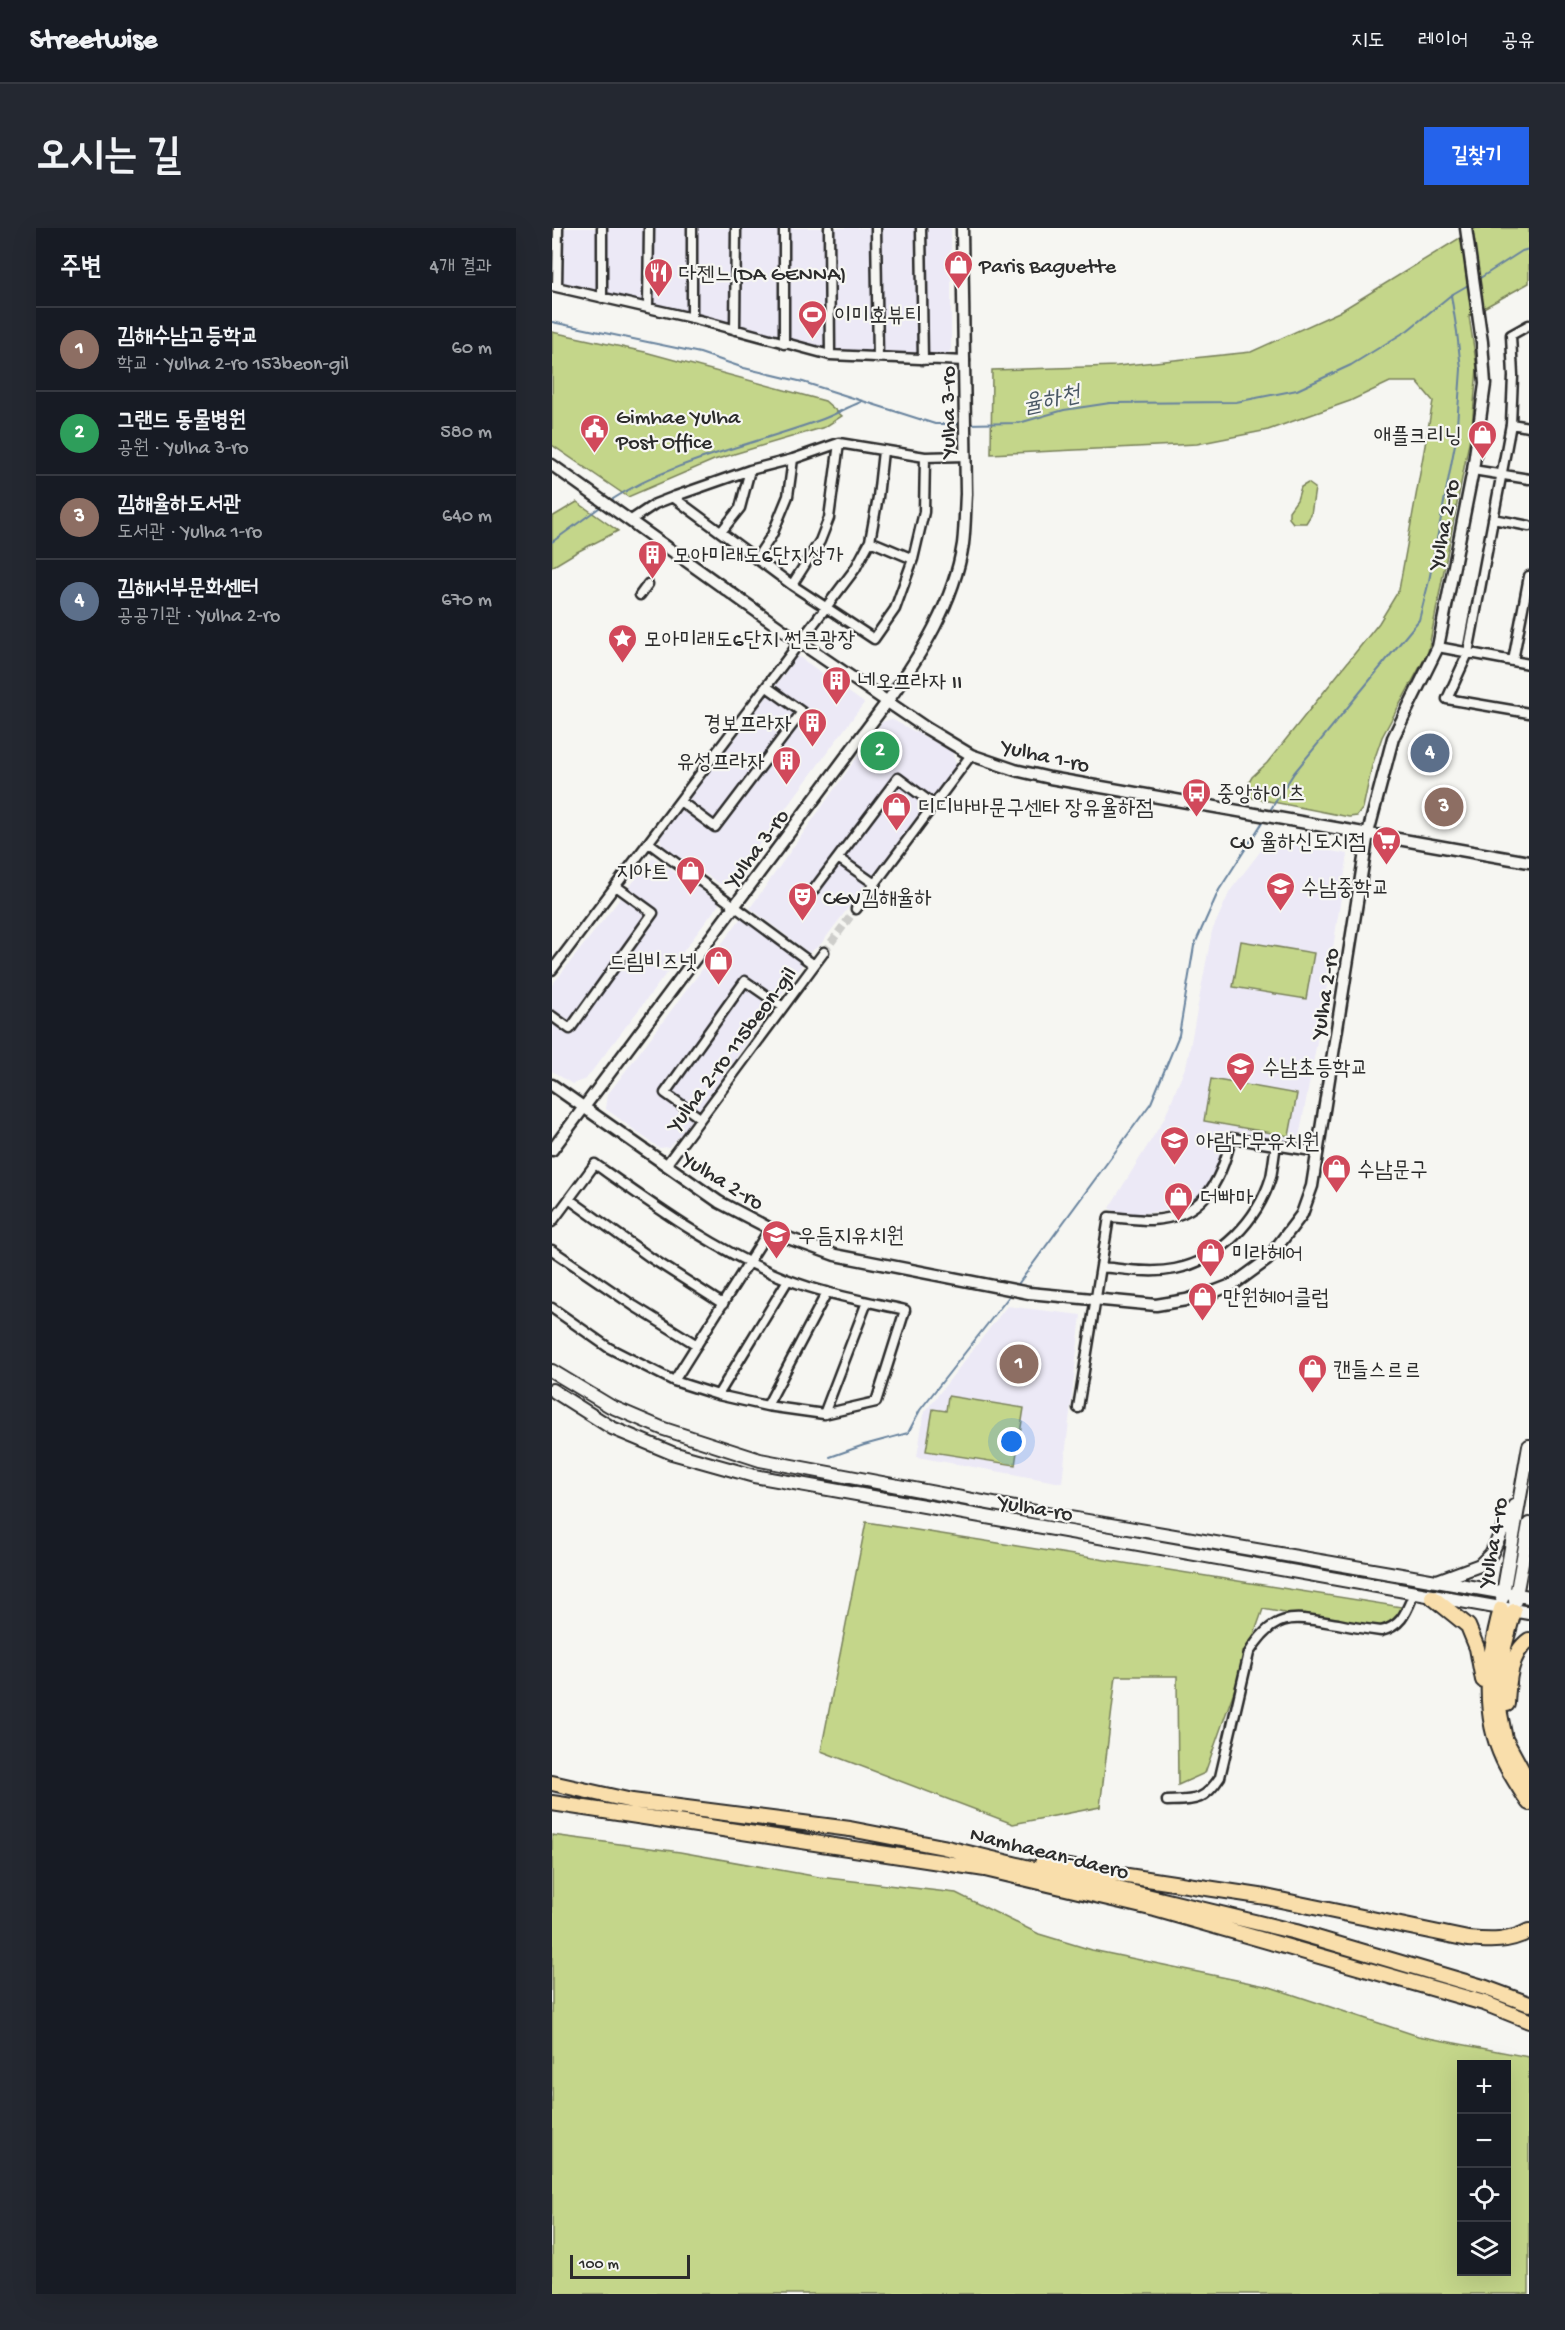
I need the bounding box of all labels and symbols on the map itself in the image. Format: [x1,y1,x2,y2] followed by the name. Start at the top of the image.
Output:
[942,248,974,290] shop icon: Paris Baguette
[978,255,1117,281] place label: Paris Baguette
[642,256,674,298] restaurant icon: 다젠느(DA GENNA)
[679,263,846,289] place label: 다젠느(DA GENNA)
[797,298,829,340] sports icon: 이미호뷰티
[834,305,923,331] place label: 이미호뷰티
[937,366,963,460] street label: Yulha 3-ro
[1020,381,1086,422] water label: 율하천
[615,406,741,457] place label: Gimhae Yulha Post Office
[579,412,611,454] public building icon: Gimhae Yulha Post Office
[1467,418,1499,460] shop icon: 애플크리닝
[1373,425,1462,451] place label: 애플크리닝
[1424,477,1467,574] street label: Yulha 2-ro
[636,538,668,580] building icon: 모아미래도6단지상가
[673,545,844,571] place label: 모아미래도6단지상가
[607,622,639,664] place icon: 모아미래도6단지 썬큰광장
[644,629,855,655] place label: 모아미래도6단지 썬큰광장
[821,664,853,706] building icon: 네오프라자 II
[858,671,962,697] place label: 네오프라자 II
[797,706,829,748] building icon: 경보프라자
[703,713,792,739] place label: 경보프라자
[860,728,900,774] pin: 2
[1410,730,1450,776] pin: 4
[997,735,1092,781] street label: Yulha 1-ro
[770,744,802,786] building icon: 유성프라자
[676,751,765,777] place label: 유성프라자
[1180,776,1212,818] bus stop icon: 중앙하이츠
[1217,783,1306,809] place label: 중앙하이츠
[1424,784,1464,830] pin: 3
[881,790,913,832] shop icon: 디디바바문구센타 장유율하점
[918,797,1153,823] place label: 디디바바문구센타 장유율하점
[719,805,796,896] street label: Yulha 3-ro
[1371,824,1403,866] supermarket icon: CU 율하신도시점
[1230,831,1366,857] place label: CU 율하신도시점
[674,854,706,896] shop icon: 지아트
[616,861,669,887] place label: 지아트
[1264,870,1296,912] school or university icon: 수남중학교
[1301,877,1390,903] place label: 수남중학교
[786,880,818,922] theatre icon: CGV김해율하
[823,887,932,913] place label: CGV김해율하
[702,944,734,986] shop icon: 드림비즈넷
[1307,946,1347,1043] street label: Yulha 2-ro
[608,951,697,977] place label: 드림비즈넷
[661,963,804,1140] street label: Yulha 2-ro 115beon-gil
[1225,1050,1257,1092] school or university icon: 수남초등학교
[1262,1057,1368,1083] place label: 수남초등학교
[1159,1124,1191,1166] school or university icon: 아람나무유치원
[1196,1131,1320,1157] place label: 아람나무유치원
[674,1146,768,1218] street label: Yulha 2-ro
[1320,1152,1352,1194] shop icon: 수남문구
[1357,1159,1428,1185] place label: 수남문구
[1163,1180,1195,1222] shop icon: 더빠마
[1200,1187,1253,1213] place label: 더빠마
[761,1218,793,1260] school or university icon: 우듬지유치원
[798,1225,904,1251] place label: 우듬지유치원
[1195,1236,1227,1278] shop icon: 미라헤어
[1232,1243,1303,1269] place label: 미라헤어
[1186,1280,1218,1322] shop icon: 만원헤어클럽
[1223,1287,1329,1313] place label: 만원헤어클럽
[1000,1342,1038,1386] pin: 1
[1296,1352,1328,1394] shop icon: 캔들스르르
[1333,1359,1422,1385] place label: 캔들스르르
[997,1427,1026,1456] your location
[994,1490,1075,1529] street label: Yulha-ro
[1474,1496,1516,1592] street label: Yulha 4-ro
[967,1823,1131,1887] street label: Namhaean-daero
[570,2252,690,2280] scale bar

